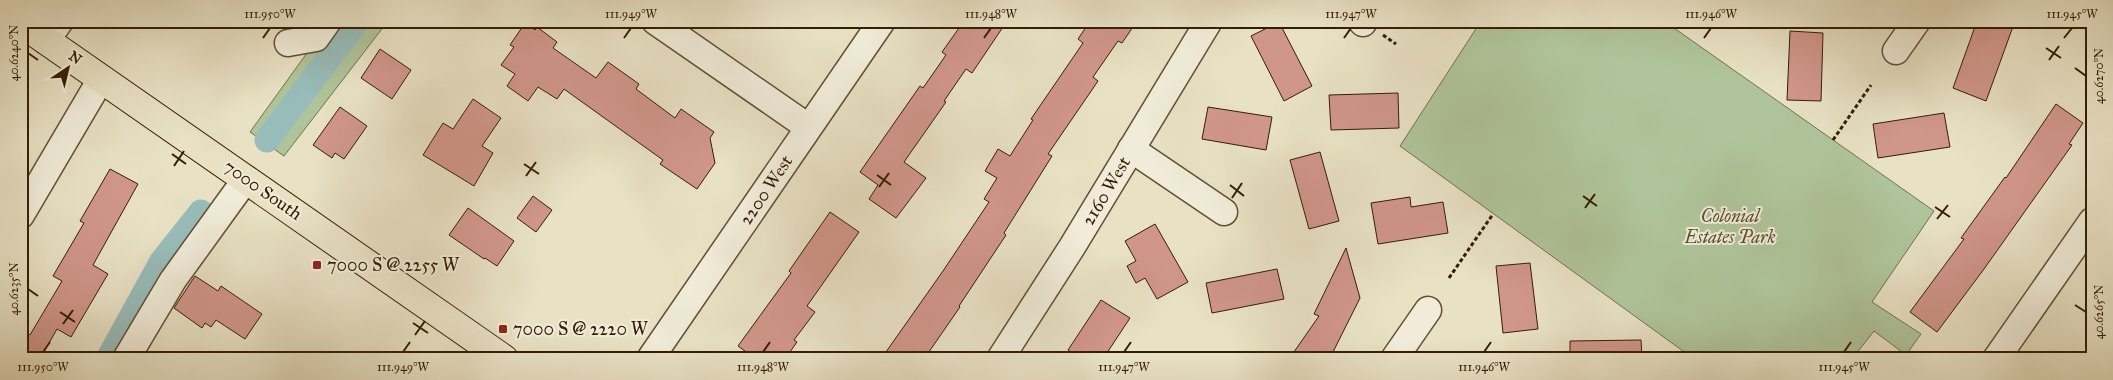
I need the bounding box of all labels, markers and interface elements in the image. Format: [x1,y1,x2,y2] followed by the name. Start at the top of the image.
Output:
[244,7,296,21] text: 111.950°W
[605,7,658,21] text: 111.949°W
[965,7,1018,21] text: 111.948°W
[1325,7,1377,21] text: 111.947°W
[1685,7,1737,21] text: 111.946°W
[2046,7,2098,21] text: 111.945°W
[7,25,21,81] text: 40.6240°N
[42,42,92,92] north arrow
[65,47,85,68] text: N
[2092,48,2106,104] text: 40.6270°N
[735,150,798,229] street label: 2200 West
[1077,152,1135,229] street label: 2160 West
[220,155,306,225] street label: 7000 South
[1683,205,1776,248] park label: Colonial Estates Park
[327,254,460,276] place label: 7000 S @ 2255 W
[311,259,323,271] marker: 7000 S @ 2255 W
[7,262,21,316] text: 40.6235°N
[2092,285,2106,339] text: 40.6265°N
[513,318,649,340] place label: 7000 S @ 2220 W
[497,323,509,335] marker: 7000 S @ 2220 W
[17,360,69,374] text: 111.950°W
[377,360,430,374] text: 111.949°W
[737,360,790,374] text: 111.948°W
[1098,360,1150,374] text: 111.947°W
[1458,360,1510,374] text: 111.946°W
[1818,360,1870,374] text: 111.945°W

